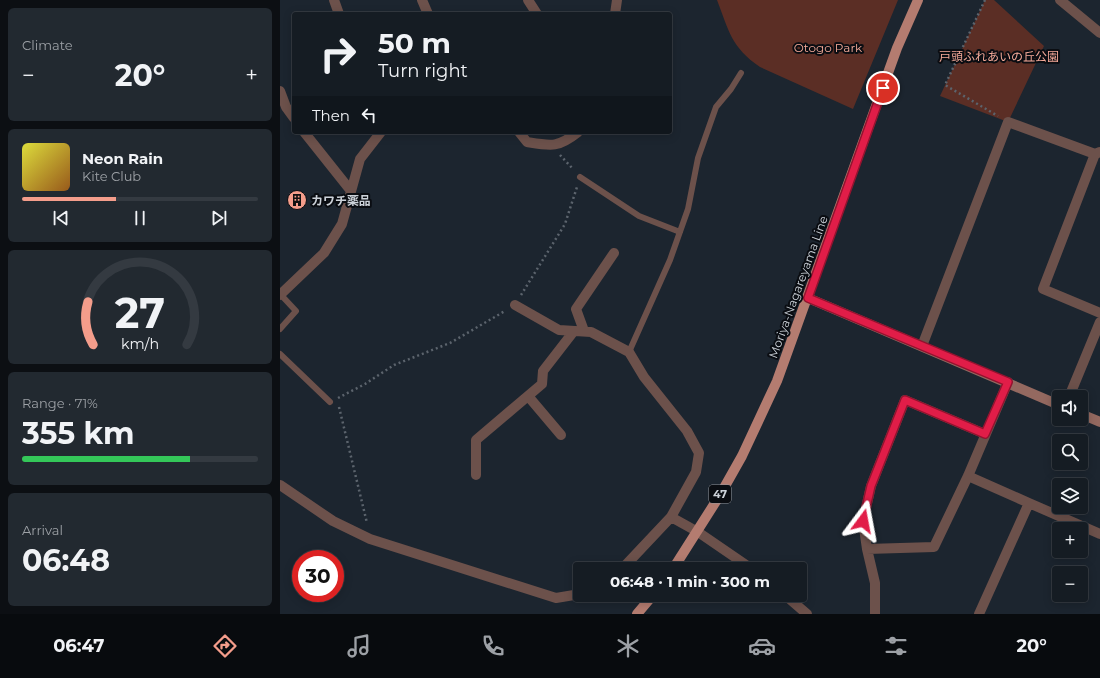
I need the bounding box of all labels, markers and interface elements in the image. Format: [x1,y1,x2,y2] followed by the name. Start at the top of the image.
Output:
[378,26,451,60] text: 50 m
[312,28,364,80] icon: right
[22,37,73,53] text: Climate
[794,40,863,55] park label: Otogo Park
[939,49,1059,64] park label: 戸頭ふれあいの丘公園
[115,57,165,94] text: 20°
[378,60,468,82] text: Turn right
[22,62,35,89] text: −
[245,62,258,89] text: +
[866,71,900,105] pin
[872,77,894,99] icon: arrive
[358,104,380,126] icon: left
[312,106,350,125] text: Then
[82,149,163,168] text: Neon Rain
[82,168,141,184] text: Kite Club
[286,189,308,211] building icon: カワチ薬品
[311,193,371,208] place label: カワチ薬品
[50,207,72,229] icon: previous
[129,207,151,229] icon: pause
[208,207,230,229] icon: next
[765,214,831,360] street label: Moriya-Nagareyama Line
[115,288,165,338] text: 27
[121,335,159,353] text: km/h
[1052,390,1088,602] map controls
[1052,390,1088,426] button: sound
[22,395,98,411] text: Range · 71%
[22,415,135,452] text: 355 km
[1052,434,1088,470] button: search
[1052,478,1088,514] button: layers
[709,485,731,503] road number: 47
[842,500,884,542] position arrow
[22,522,63,538] text: Arrival
[1052,522,1088,558] button: +
[22,542,110,579] text: 06:48
[292,550,344,602] speed limit sign: 30
[1052,566,1088,602] button: −
[610,572,770,591] text: 06:48 · 1 min · 300 m
[211,632,239,660] icon: directions
[345,632,373,660] icon: music
[479,632,507,660] icon: phone
[614,632,642,660] icon: climate
[748,632,776,660] icon: car
[882,632,910,660] icon: filters
[53,635,104,657] text: 06:47
[1016,635,1047,657] text: 20°

